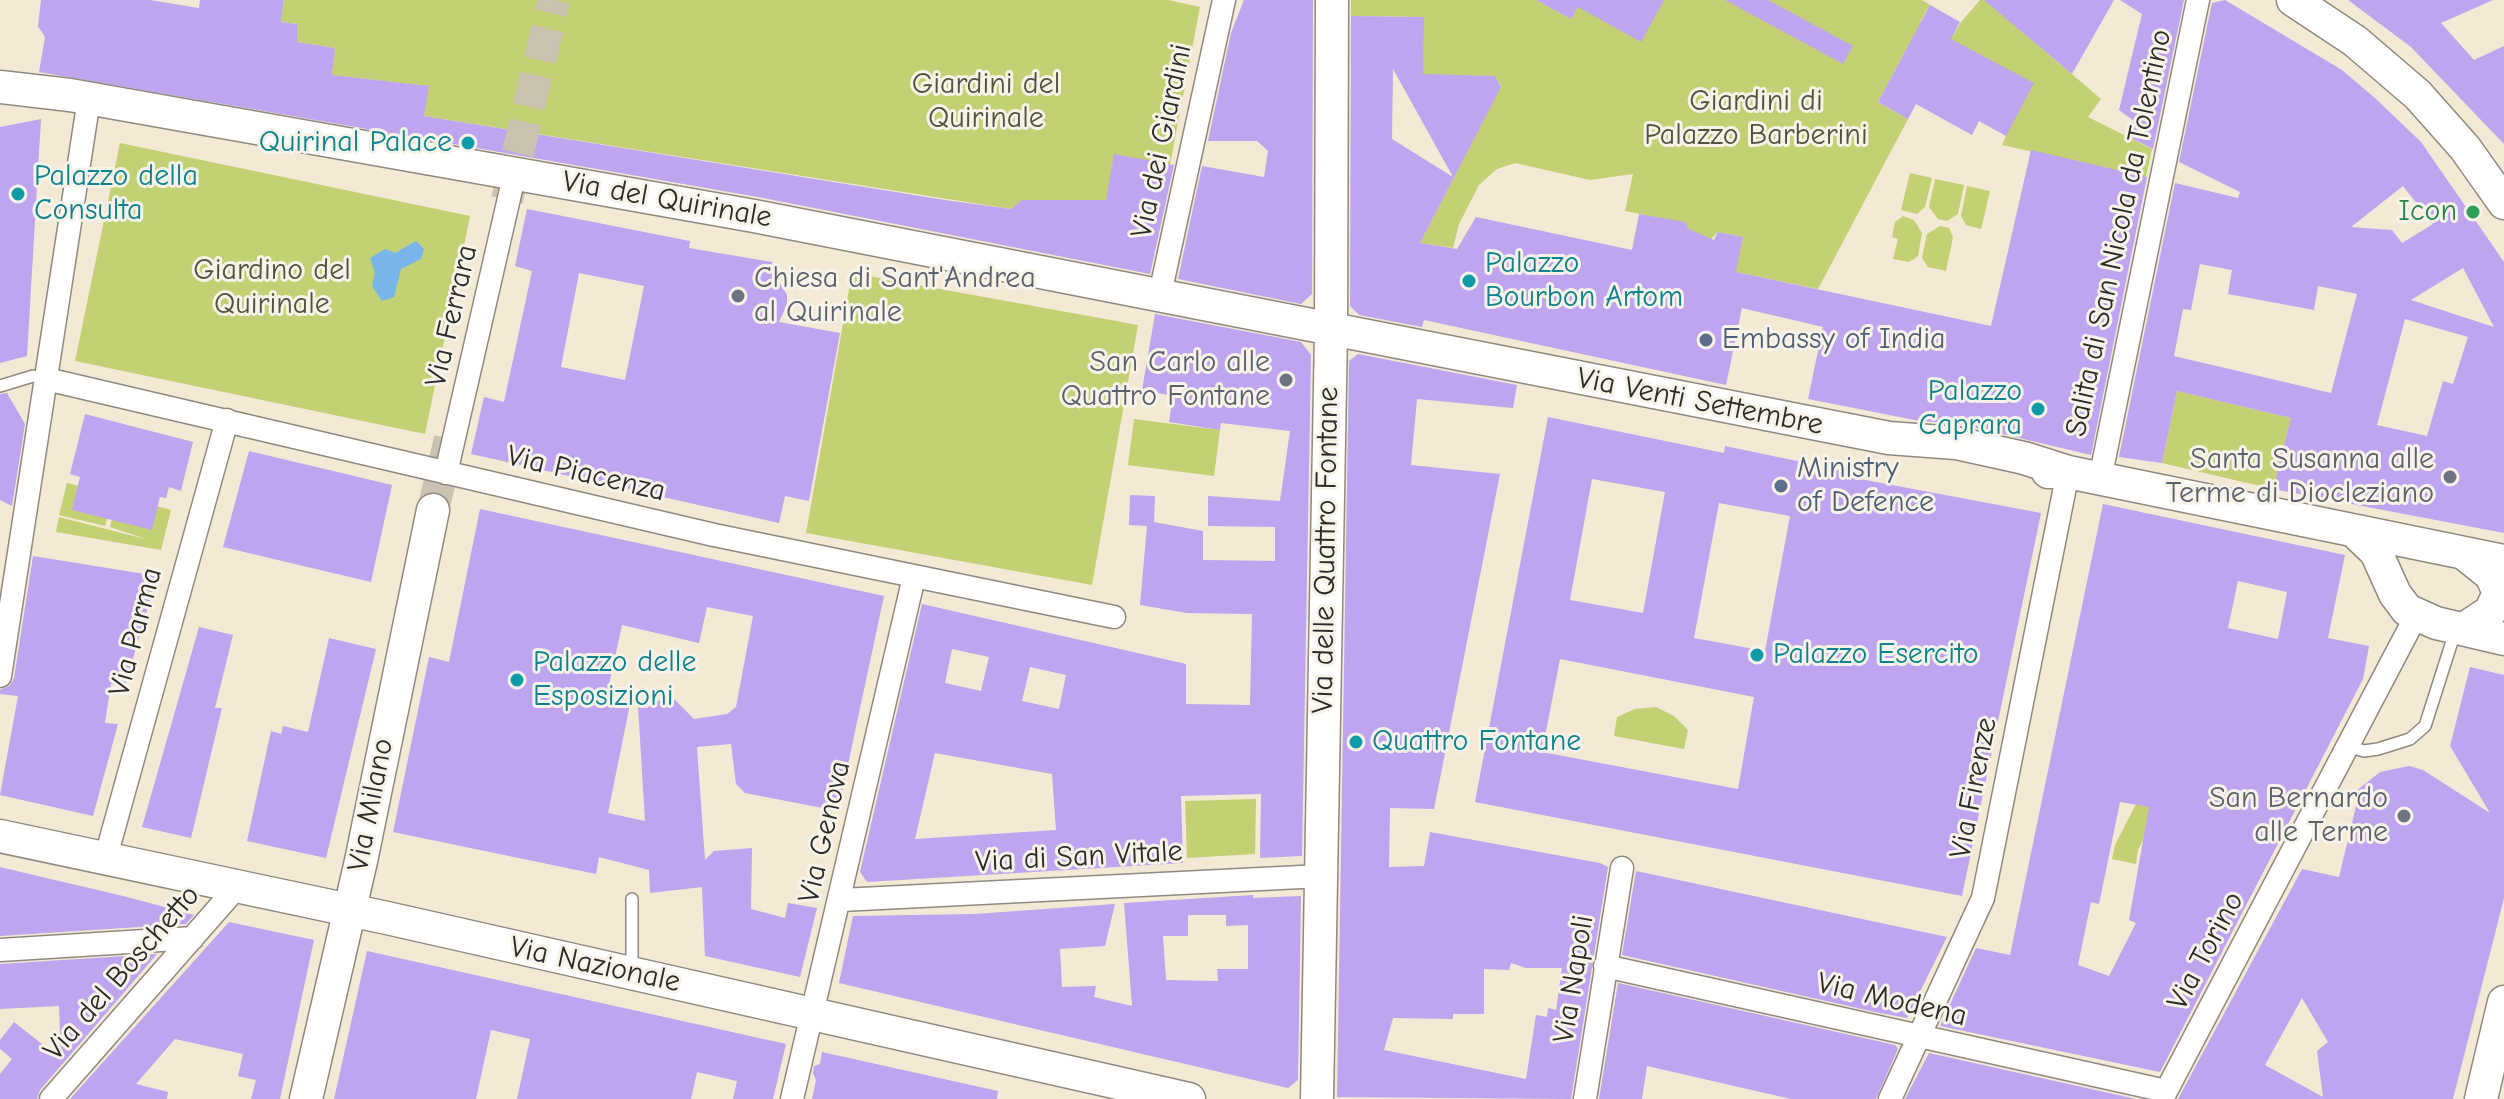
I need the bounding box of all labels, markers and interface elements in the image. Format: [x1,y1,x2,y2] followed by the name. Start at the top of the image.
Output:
[2058,26,2180,440] street label: Salita di San Nicola da Tolentino
[1124,41,1200,241] street label: Via dei Giardini
[912,67,1060,138] park label: Giardini del Quirinale
[1644,84,1868,154] park label: Giardini di Palazzo Barberini
[259,125,452,161] place label: Quirinal Palace
[459,134,477,152] marker: Quirinal Palace
[34,159,198,230] place label: Palazzo della Consulta
[560,164,774,236] street label: Via del Quirinale
[9,185,27,203] marker: Palazzo della Consulta
[2398,194,2457,230] place label: Icon
[2464,203,2482,221] marker: Icon
[418,242,486,390] street label: Via Ferrara
[1485,246,1683,316] place label: Palazzo Bourbon Artom
[193,253,351,324] park label: Giardino del Quirinale
[754,261,1036,332] place label: Chiesa di Sant'Andrea al Quirinale
[1460,272,1478,290] marker: Palazzo Bourbon Artom
[729,287,747,305] marker: Chiesa di Sant'Andrea al Quirinale
[1722,322,1945,358] place label: Embassy of India
[1697,331,1715,349] marker: Embassy of India
[1061,345,1270,416] place label: San Carlo alle Quattro Fontane
[1574,360,1826,444] street label: Via Venti Settembre
[1277,371,1295,389] marker: San Carlo alle Quattro Fontane
[1919,374,2022,444] place label: Palazzo Caprara
[1305,386,1347,714] street label: Via delle Quattro Fontane
[2029,400,2047,418] marker: Palazzo Caprara
[503,438,669,510] street label: Via Piacenza
[2166,442,2434,512] place label: Santa Susanna alle Terme di Diocleziano
[1797,451,1934,522] place label: Ministry of Defence
[2441,468,2459,486] marker: Santa Susanna alle Terme di Diocleziano
[1772,477,1790,495] marker: Ministry of Defence
[102,564,170,700] street label: Via Parma
[1773,637,1979,673] place label: Palazzo Esercito
[533,645,696,716] place label: Palazzo delle Esposizioni
[1748,646,1766,664] marker: Palazzo Esercito
[508,671,526,689] marker: Palazzo delle Esposizioni
[1943,714,2005,862] street label: Via Firenze
[1372,724,1581,760] place label: Quattro Fontane
[1347,733,1365,751] marker: Quattro Fontane
[340,735,402,875] street label: Via Milano
[791,758,859,906] street label: Via Genova
[2209,781,2388,852] place label: San Bernardo alle Terme
[2395,807,2413,825] marker: San Bernardo alle Terme
[974,834,1184,880] street label: Via di San Vitale
[36,878,208,1068] street label: Via del Boschetto
[2160,886,2252,1016] street label: Via Torino
[1546,913,1602,1045] street label: Via Napoli
[507,929,683,1001] street label: Via Nazionale
[1814,965,1970,1035] street label: Via Modena

